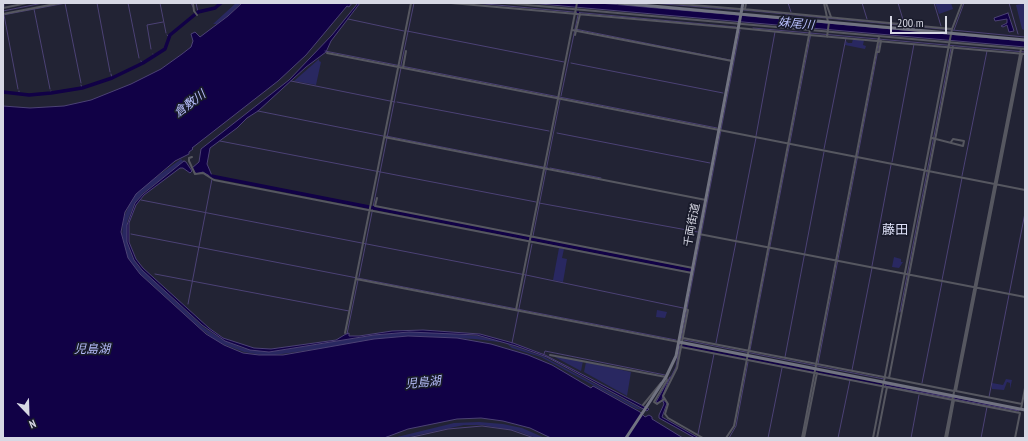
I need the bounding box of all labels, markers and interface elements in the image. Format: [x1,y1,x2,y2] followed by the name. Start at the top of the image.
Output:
[892,8,949,34] scale bar
[777,15,815,33] water label: 妹尾川
[897,15,924,30] text: 200 m
[171,87,209,121] water label: 倉敷川
[681,202,703,248] street label: 千両街道
[882,222,908,238] district label: 藤田
[74,343,110,357] water label: 児島湖
[404,374,442,392] water label: 児島湖
[8,393,48,433] north arrow
[27,416,38,432] text: N

